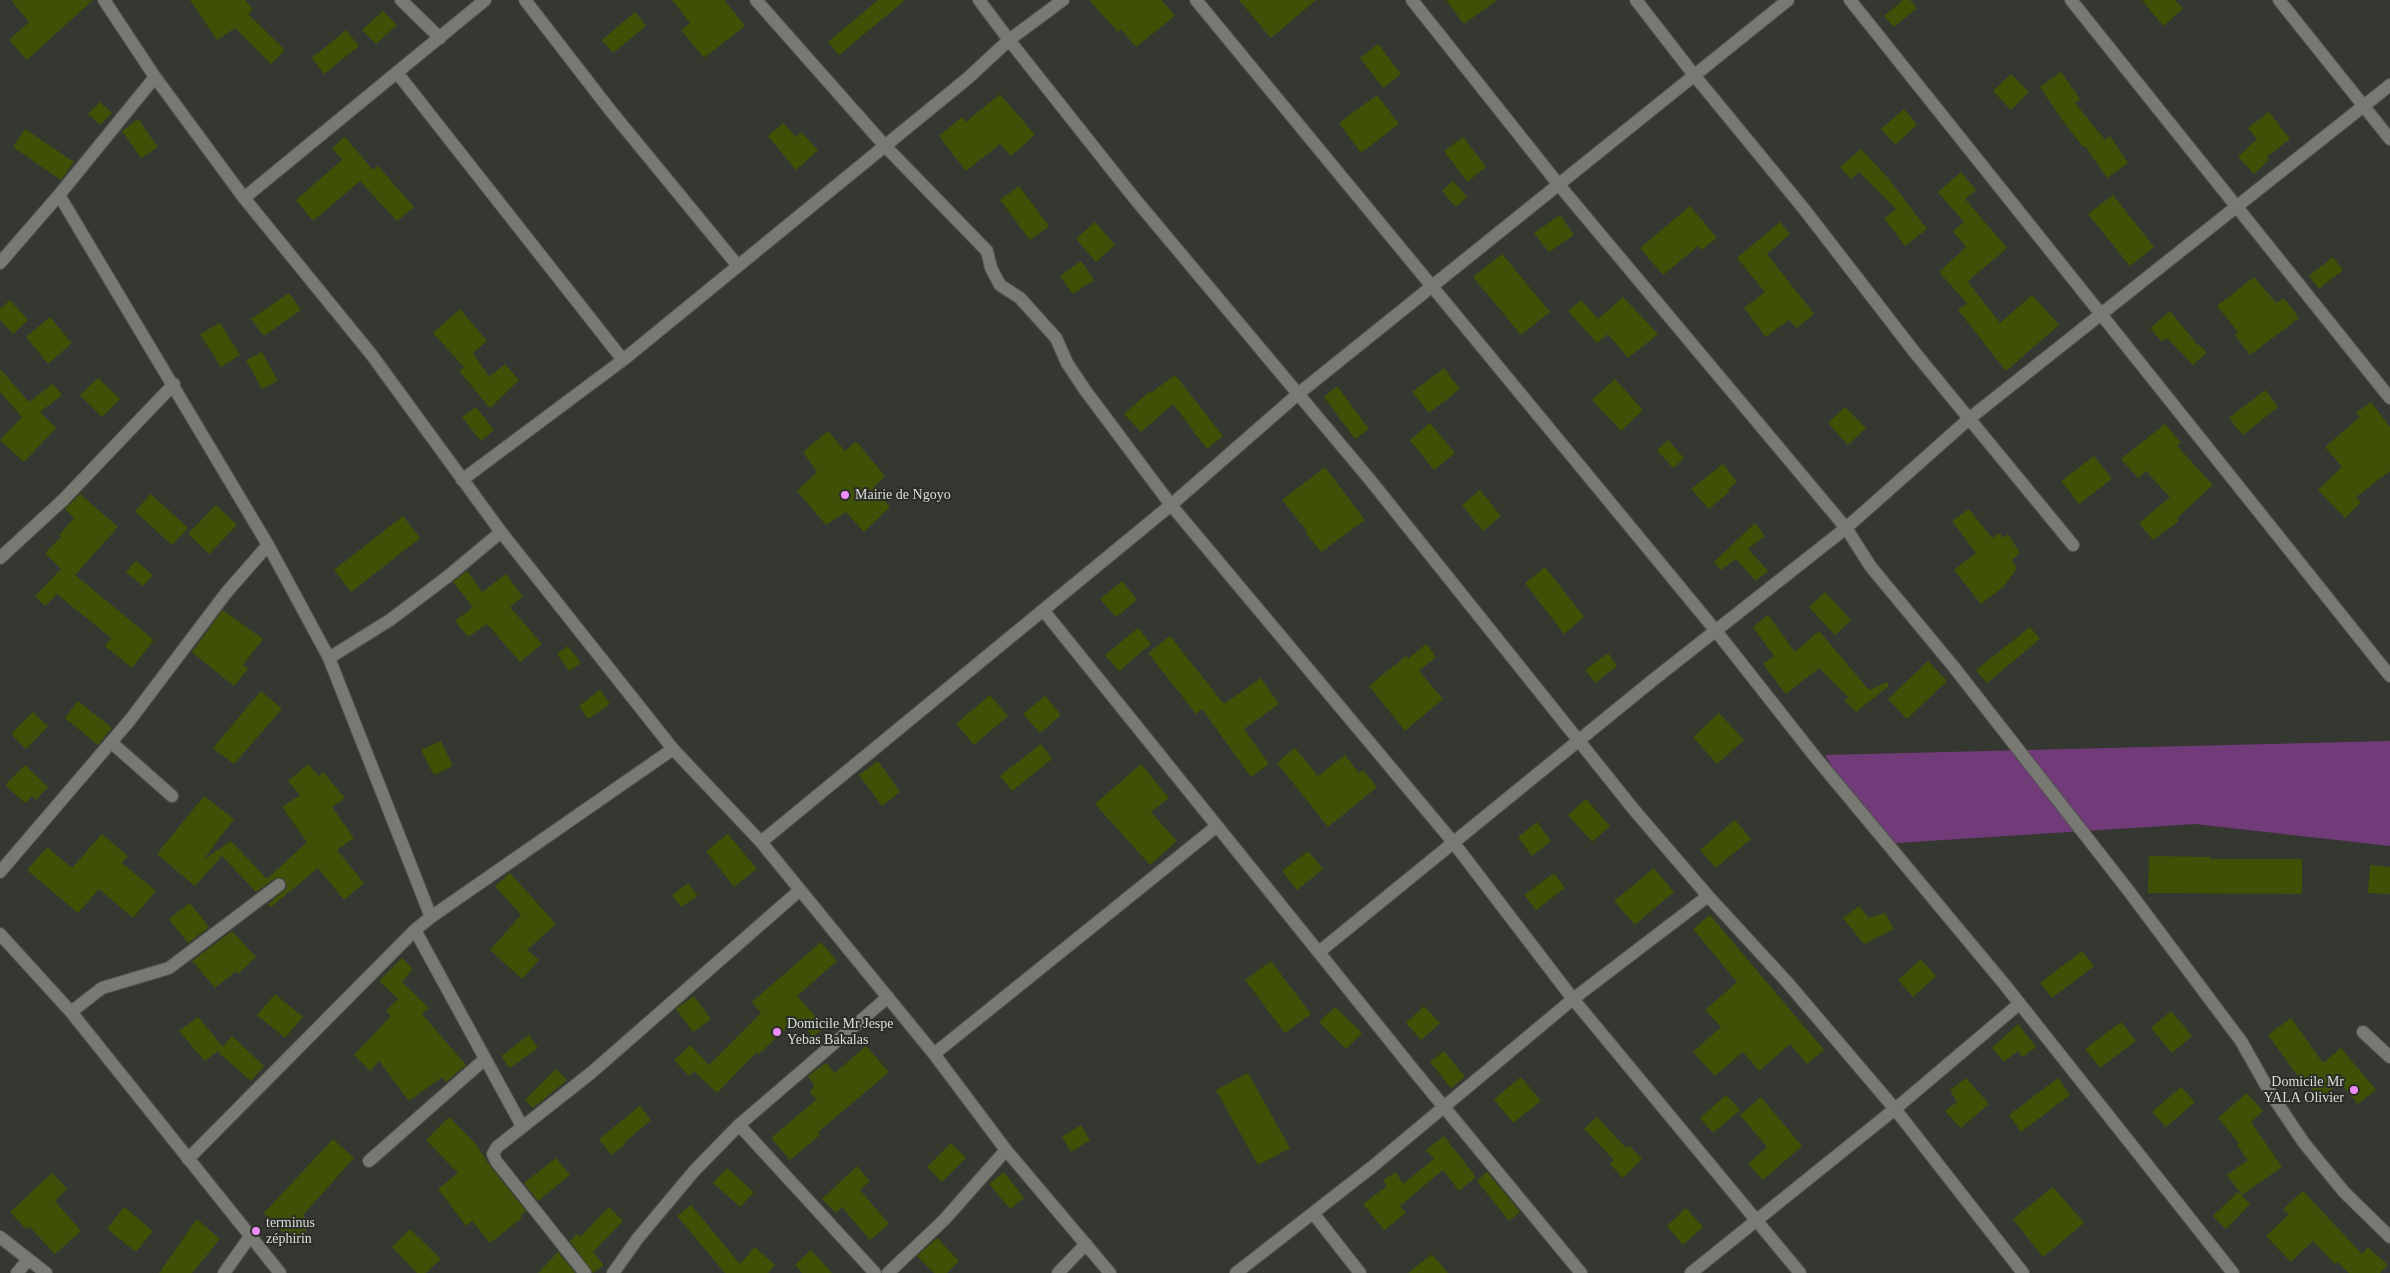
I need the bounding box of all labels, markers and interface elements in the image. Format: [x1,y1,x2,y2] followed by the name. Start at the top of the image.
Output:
[855,487,951,503] place label: Mairie de Ngoyo
[839,489,851,501] marker: Mairie de Ngoyo
[787,1016,894,1048] place label: Domicile Mr Jespe Yebas Bakalas
[771,1026,783,1038] marker: Domicile Mr Jespe Yebas Bakalas
[2264,1074,2344,1106] place label: Domicile Mr YALA Olivier
[2348,1084,2360,1096] marker: Domicile Mr YALA Olivier
[266,1215,315,1248] place label: terminus zéphirin
[250,1225,262,1237] marker: terminus zéphirin

